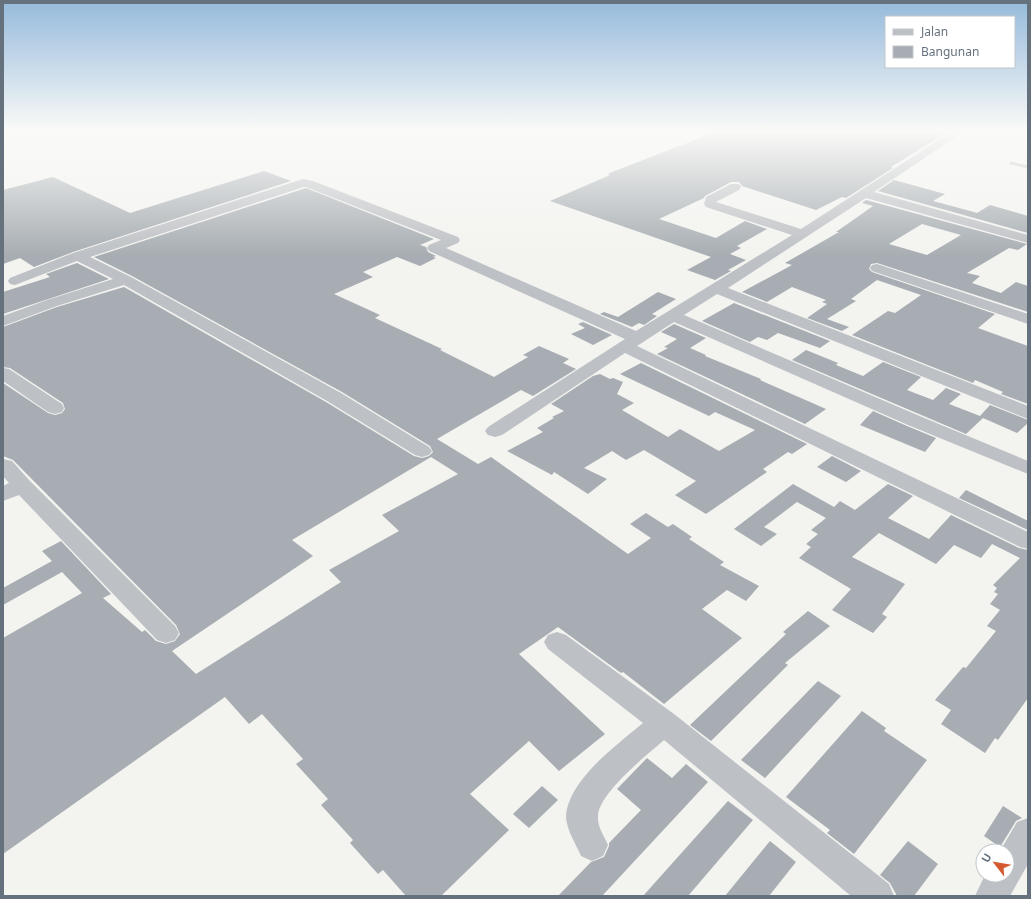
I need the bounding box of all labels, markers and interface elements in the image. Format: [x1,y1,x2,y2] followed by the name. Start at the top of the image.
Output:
[885,16,1015,68] legend
[920,23,948,40] text: Jalan
[921,43,979,60] text: Bangunan
[975,843,1015,883] north arrow
[977,850,995,865] text: U

